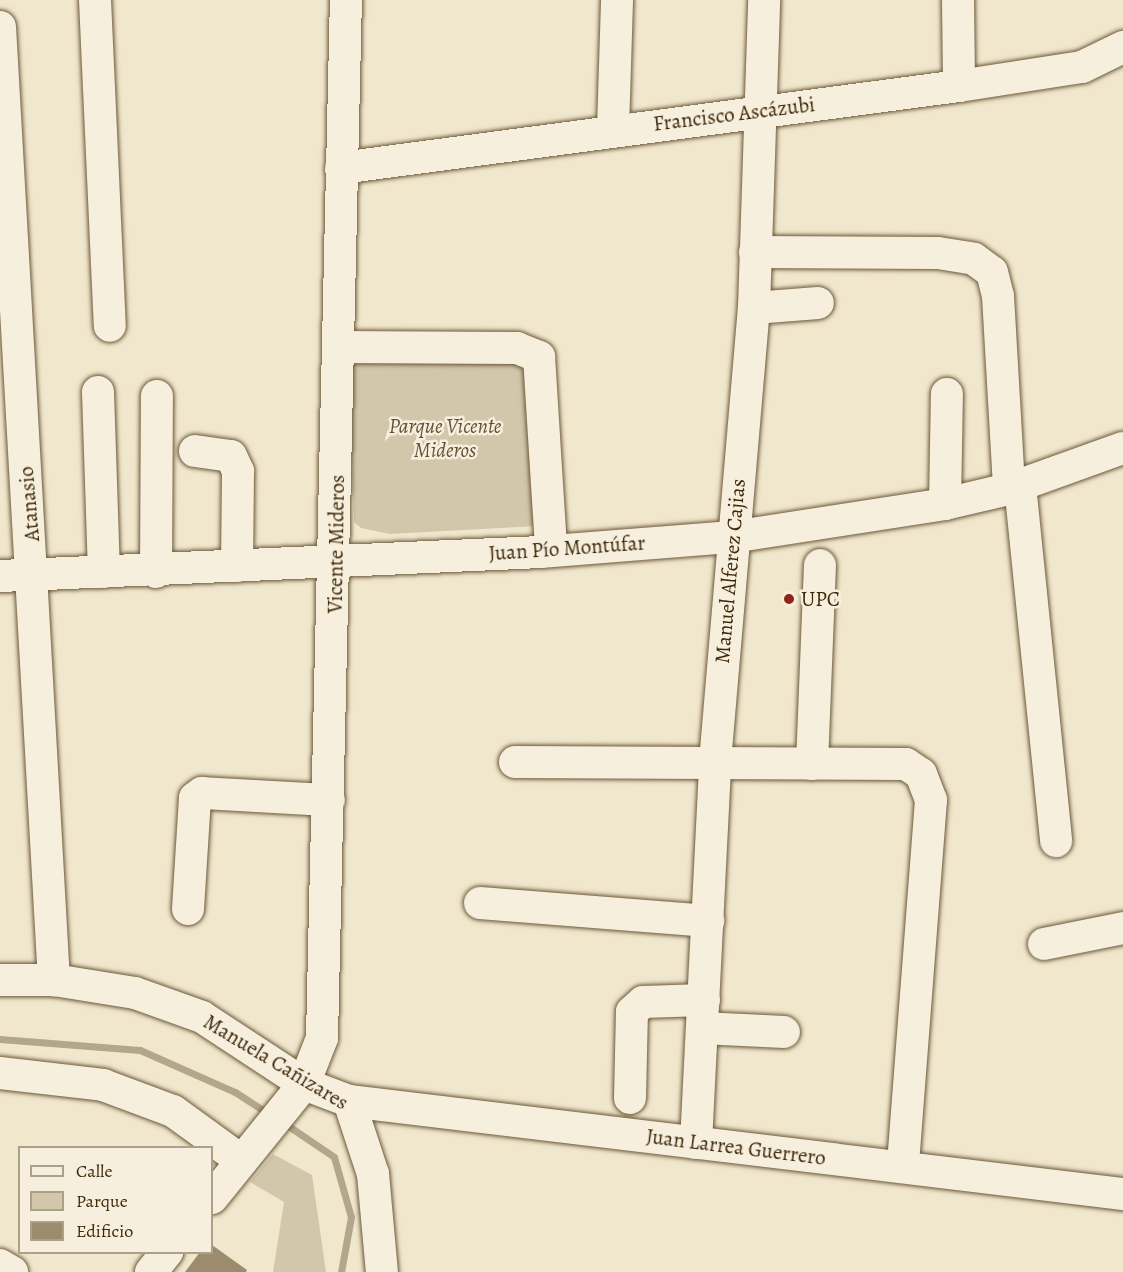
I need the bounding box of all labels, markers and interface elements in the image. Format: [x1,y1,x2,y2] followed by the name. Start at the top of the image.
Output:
[652,92,816,136] street label: Francisco Ascázubi
[389,413,501,463] park label: Parque Vicente Mideros
[13,465,45,543] street label: Atanasio
[322,474,350,614] street label: Vicente Mideros
[709,478,751,664] street label: Manuel Alferez Cajias
[488,530,646,566] street label: Juan Pío Montúfar
[801,586,840,612] place label: UPC
[782,592,796,606] marker: UPC
[199,1009,353,1115] street label: Manuela Cañizares
[645,1123,827,1171] street label: Juan Larrea Guerrero
[18,1146,213,1254] legend
[76,1159,113,1183] text: Calle
[76,1189,128,1213] text: Parque
[76,1219,133,1243] text: Edificio

